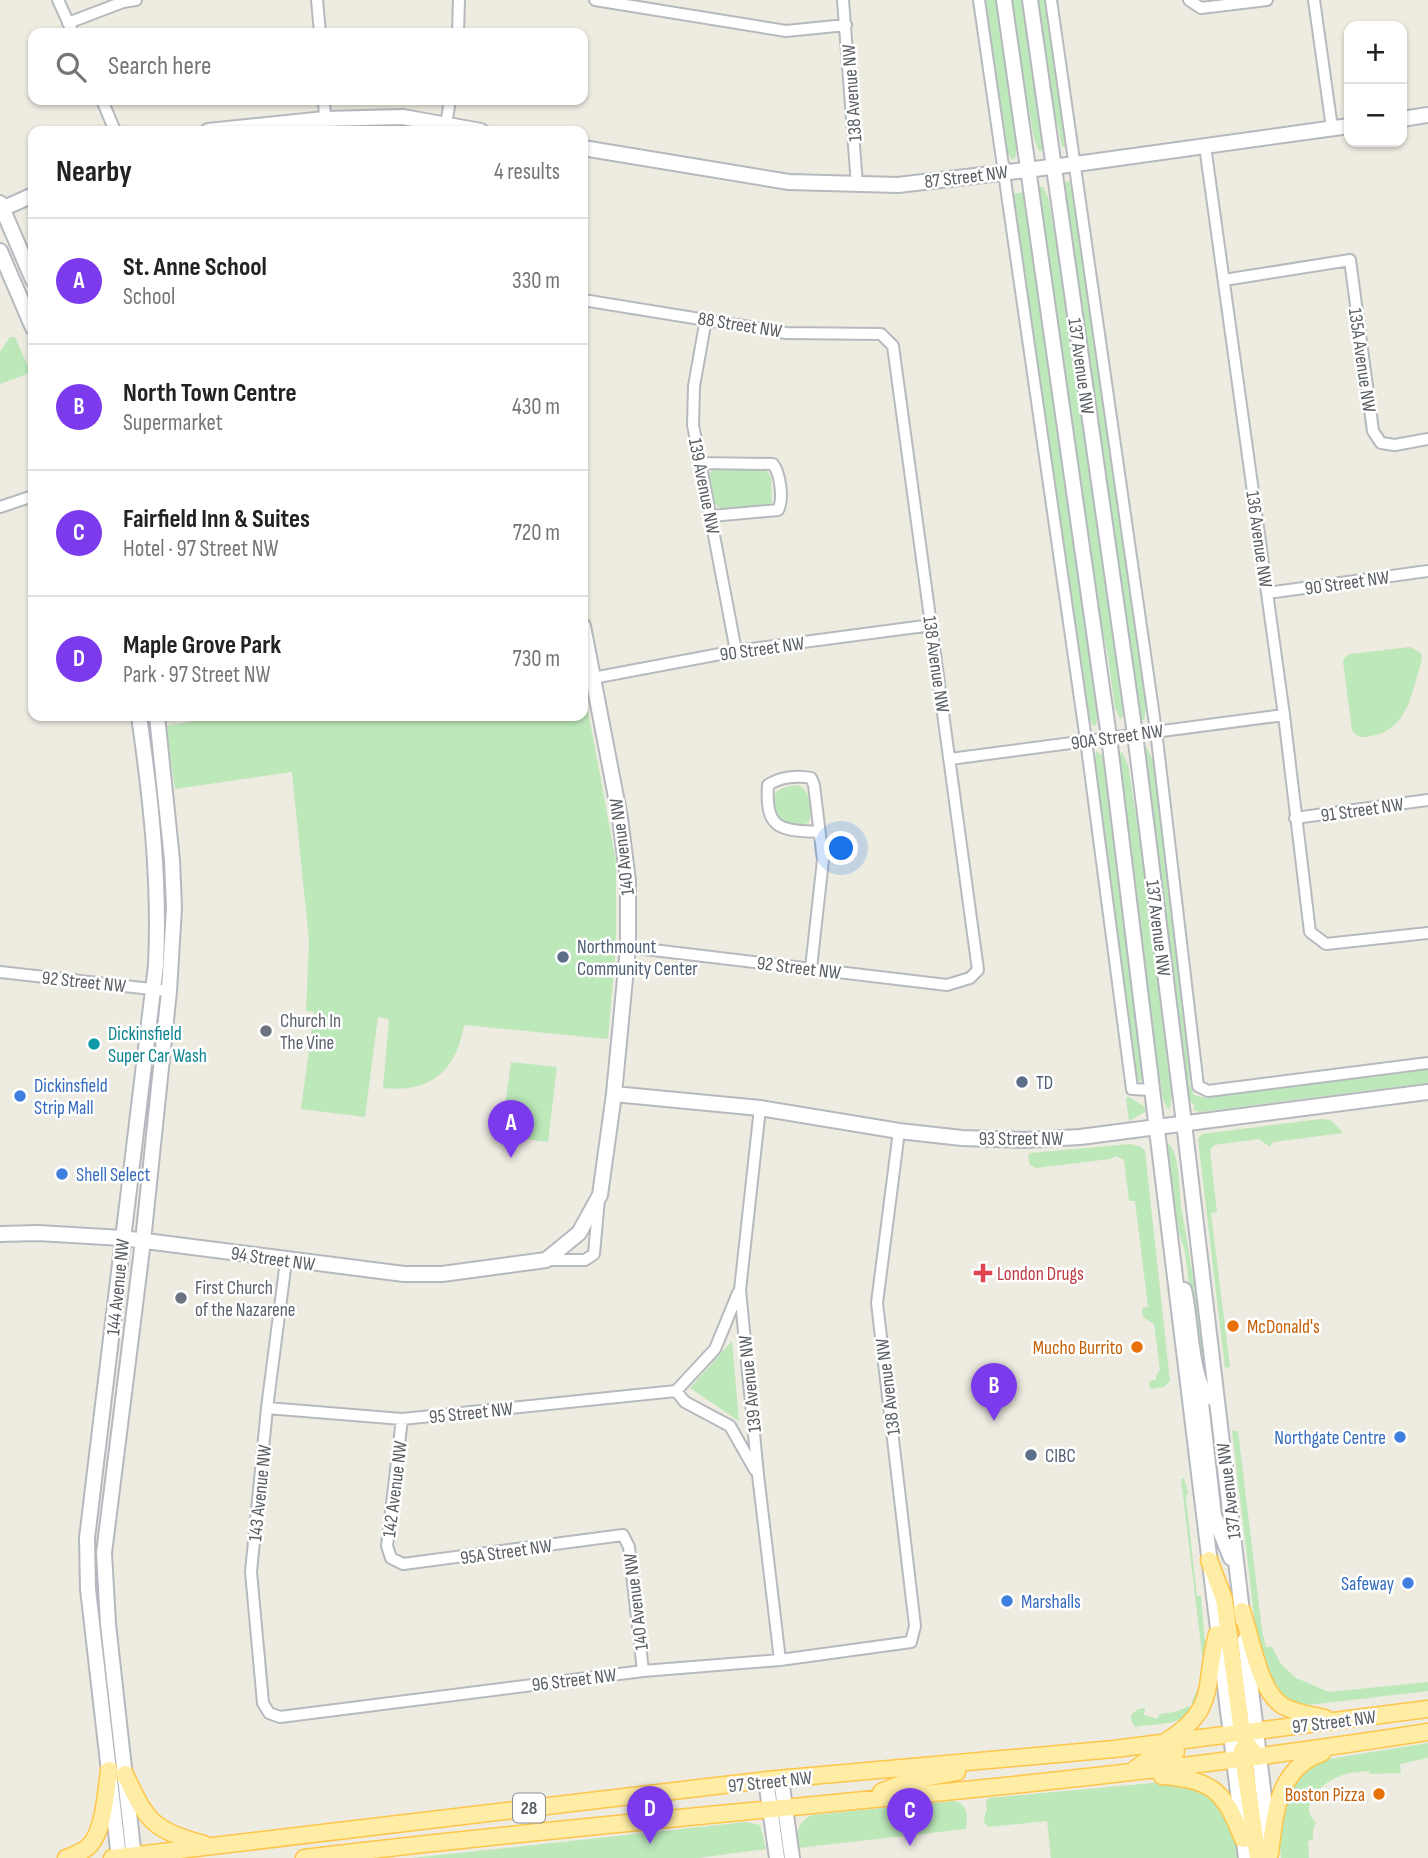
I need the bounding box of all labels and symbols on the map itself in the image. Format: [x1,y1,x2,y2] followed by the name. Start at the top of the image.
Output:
[838,43,867,142] street label: 138 Avenue NW
[923,161,1010,194] street label: 87 Street NW
[696,307,784,344] street label: 88 Street NW
[1343,307,1380,414] street label: 135A Avenue NW
[1062,317,1099,416] street label: 137 Avenue NW
[683,436,724,537] street label: 139 Avenue NW
[1240,489,1277,590] street label: 136 Avenue NW
[1303,566,1392,601] street label: 90 Street NW
[917,614,954,715] street label: 138 Avenue NW
[718,632,807,667] street label: 90 Street NW
[1070,720,1166,755] street label: 90A Street NW
[1319,793,1406,828] street label: 91 Street NW
[605,796,640,897] street label: 140 Avenue NW
[824,831,858,865] your location
[1140,879,1175,978] street label: 137 Avenue NW
[577,936,698,981] place label: Northmount Community Center
[555,949,571,965] marker: Northmount Community Center
[755,952,843,985] street label: 92 Street NW
[41,967,128,998] street label: 92 Street NW
[280,1010,341,1055] place label: Church In The Vine
[108,1023,207,1068] place label: Dickinsfield Super Car Wash
[258,1023,274,1039] marker: Church In The Vine
[86,1036,102,1052] marker: Dickinsfield Super Car Wash
[1036,1072,1053,1095] place label: TD
[1014,1074,1030,1090] marker: TD
[34,1075,108,1120] place label: Dickinsfield Strip Mall
[12,1088,28,1104] marker: Dickinsfield Strip Mall
[488,1100,534,1158] pin: A
[979,1128,1064,1151] street label: 93 Street NW
[76,1164,150,1187] place label: Shell Select
[54,1166,70,1182] marker: Shell Select
[102,1237,135,1337] street label: 144 Avenue NW
[229,1242,317,1277] street label: 94 Street NW
[997,1263,1084,1286] place label: London Drugs
[975,1265,991,1281] marker: London Drugs
[195,1277,296,1322] place label: First Church of the Nazarene
[173,1290,189,1306] marker: First Church of the Nazarene
[1247,1316,1320,1339] place label: McDonald's
[1225,1318,1241,1334] marker: McDonald's
[734,1333,767,1434] street label: 139 Avenue NW
[871,1336,906,1437] street label: 138 Avenue NW
[1033,1337,1123,1360] place label: Mucho Burrito
[1129,1339,1145,1355] marker: Mucho Burrito
[971,1363,1017,1421] pin: B
[428,1398,515,1429] street label: 95 Street NW
[1274,1427,1386,1450] place label: Northgate Centre
[1392,1429,1408,1445] marker: Northgate Centre
[378,1439,413,1539] street label: 142 Avenue NW
[1212,1441,1247,1540] street label: 137 Avenue NW
[244,1443,277,1543] street label: 143 Avenue NW
[1045,1445,1076,1468] place label: CIBC
[1023,1447,1039,1463] marker: CIBC
[459,1535,554,1570] street label: 95A Street NW
[619,1551,654,1652] street label: 140 Avenue NW
[1341,1573,1395,1596] place label: Safeway
[1400,1575,1416,1591] marker: Safeway
[1021,1591,1081,1614] place label: Marshalls
[999,1593,1015,1609] marker: Marshalls
[531,1664,618,1697] street label: 96 Street NW
[1291,1706,1378,1739] street label: 97 Street NW
[727,1767,814,1798] street label: 97 Street NW
[1285,1784,1365,1807] place label: Boston Pizza
[627,1786,673,1844] pin: D
[1371,1786,1387,1802] marker: Boston Pizza
[887,1788,933,1846] pin: C
[513,1794,545,1822] road number: 28

